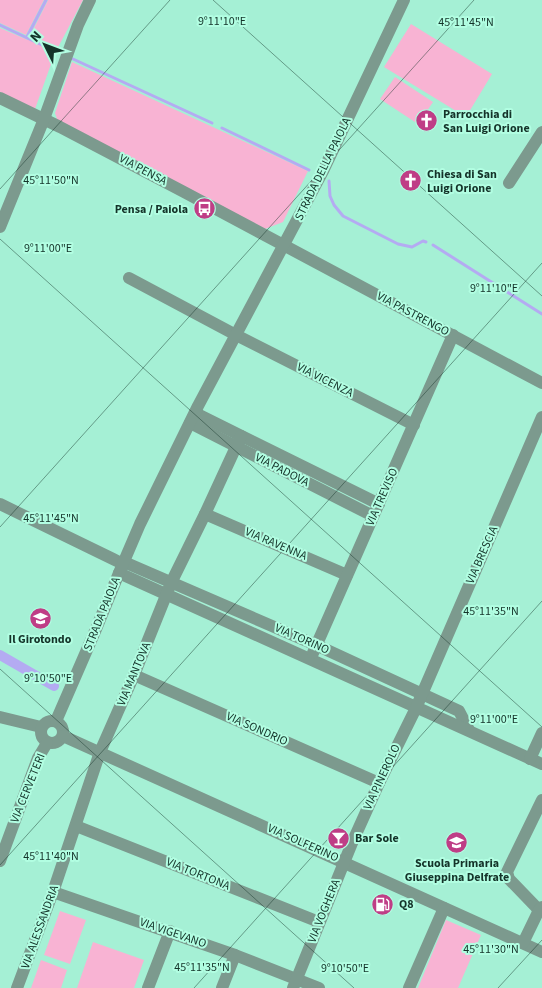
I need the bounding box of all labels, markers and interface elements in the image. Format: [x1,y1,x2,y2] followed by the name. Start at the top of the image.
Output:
[198,13,246,30] text: 9°11'10"E
[438,14,494,31] text: 45°11'45"N
[20,20,70,70] north arrow
[26,27,47,47] text: N
[443,106,530,137] place label: Parrocchia di San Luigi Orione
[415,109,439,133] church icon: Parrocchia di San Luigi Orione
[291,114,356,223] street label: STRADA DELLA PAIOLA
[116,150,170,190] street label: VIA PENSA
[427,166,497,197] place label: Chiesa di San Luigi Orione
[399,169,423,193] church icon: Chiesa di San Luigi Orione
[23,172,79,189] text: 45°11'50"N
[192,197,216,221] bus stop icon: Pensa / Paiola
[115,201,188,218] place label: Pensa / Paiola
[24,240,72,257] text: 9°11'00"E
[470,280,518,297] text: 9°11'10"E
[374,288,452,340] street label: VIA PASTRENGO
[294,358,357,402] street label: VIA VICENZA
[252,449,312,491] street label: VIA PADOVA
[362,465,402,529] street label: VIA TREVISO
[23,510,79,527] text: 45°11'45"N
[242,523,310,565] street label: VIA RAVENNA
[462,523,502,587] street label: VIA BRESCIA
[79,574,125,654] street label: STRADA PAIOLA
[463,603,519,620] text: 45°11'35"N
[28,606,52,630] school or university icon: Il Girotondo
[272,619,332,659] street label: VIA TORINO
[9,631,72,648] place label: Il Girotondo
[113,639,155,709] street label: VIA MANTOVA
[24,670,72,687] text: 9°10'50"E
[224,708,291,750] street label: VIA SONDRIO
[470,711,518,728] text: 9°11'00"E
[359,741,405,813] street label: VIA PINEROLO
[6,751,50,825] street label: VIA CERVETERI
[265,820,341,866] street label: VIA SOLFERINO
[327,826,351,850] bar icon: Bar Sole
[355,830,399,847] place label: Bar Sole
[445,830,469,854] school or university icon: Scuola Primaria Giuseppina Delfrate
[23,848,79,865] text: 45°11'40"N
[164,853,233,895] street label: VIA TORTONA
[405,855,509,886] place label: Scuola Primaria Giuseppina Delfrate
[304,876,345,945] street label: VIA VOGHERA
[17,882,63,971] street label: VIA ALESSANDRIA
[371,892,395,916] fuel station icon: Q8
[399,896,414,913] place label: Q8
[137,914,209,952] street label: VIA VIGEVANO
[463,941,519,958] text: 45°11'30"N
[174,959,230,976] text: 45°11'35"N
[321,960,369,977] text: 9°10'50"E

